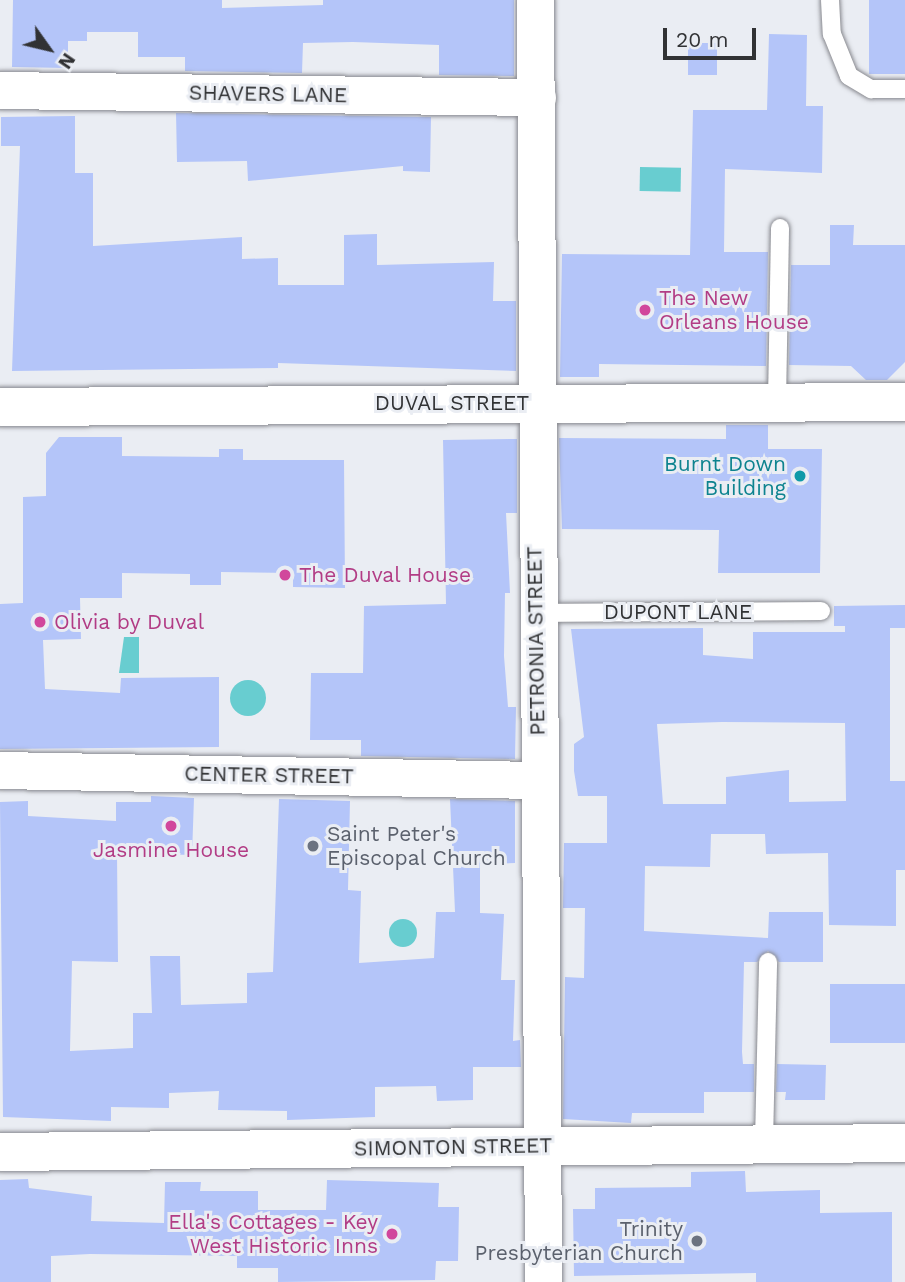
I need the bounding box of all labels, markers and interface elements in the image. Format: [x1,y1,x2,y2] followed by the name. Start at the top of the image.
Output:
[14,14,84,84] north arrow
[667,14,760,58] scale bar
[676,27,728,52] text: 20 m
[53,49,80,73] text: N
[189,80,347,108] street label: SHAVERS LANE
[659,285,809,335] place label: The New Orleans House
[637,302,653,318] marker: The New Orleans House
[375,390,529,416] street label: DUVAL STREET
[664,451,786,501] place label: Burnt Down Building
[792,468,808,484] marker: Burnt Down Building
[522,546,550,736] street label: PETRONIA STREET
[299,562,472,588] place label: The Duval House
[277,567,293,583] marker: The Duval House
[603,599,753,625] street label: DUPONT LANE
[54,609,205,635] place label: Olivia by Duval
[32,614,48,630] marker: Olivia by Duval
[184,761,354,789] street label: CENTER STREET
[163,818,179,834] marker: Jasmine House
[327,821,507,871] place label: Saint Peter's Episcopal Church
[93,837,249,863] place label: Jasmine House
[305,838,321,854] marker: Saint Peter's Episcopal Church
[354,1133,552,1161] street label: SIMONTON STREET
[168,1209,378,1259] place label: Ella's Cottages - Key West Historic Inns
[475,1216,683,1266] place label: Trinity Presbyterian Church
[384,1226,400,1242] marker: Ella's Cottages - Key West Historic Inns
[689,1233,705,1249] marker: Trinity Presbyterian Church

